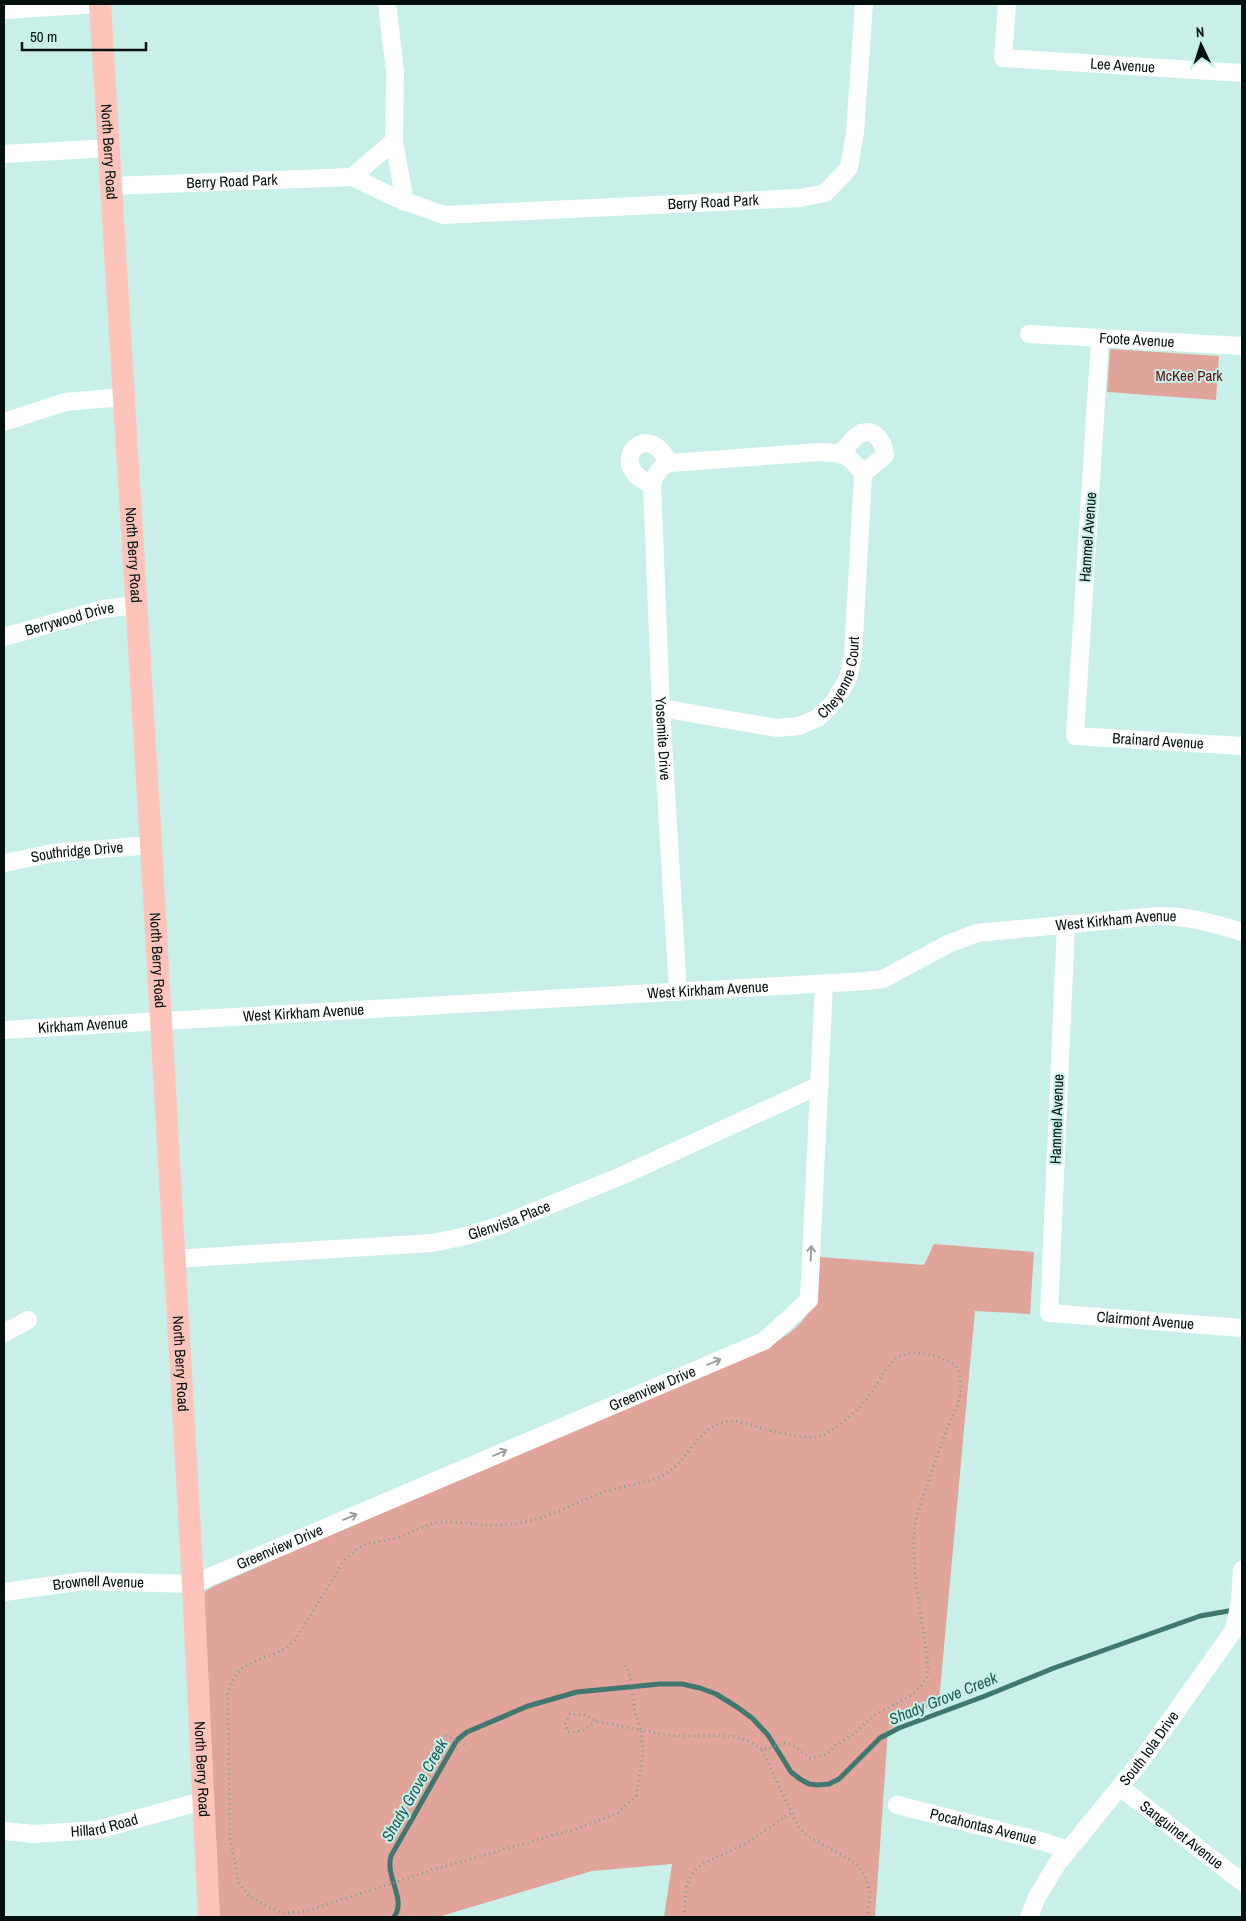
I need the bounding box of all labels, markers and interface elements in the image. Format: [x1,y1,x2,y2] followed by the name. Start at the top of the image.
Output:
[22,20,146,52] scale bar
[1176,20,1226,70] north arrow
[1195,23,1205,41] text: N
[30,26,57,47] text: 50 m
[1090,52,1156,78] street label: Lee Avenue
[96,103,123,200] street label: North Berry Road
[186,169,279,193] street label: Berry Road Park
[667,189,760,214] street label: Berry Road Park
[1099,327,1175,352] street label: Foote Avenue
[1156,365,1223,386] park label: McKee Park
[1074,491,1101,583] street label: Hammel Avenue
[121,507,147,603] street label: North Berry Road
[22,597,115,641] street label: Berrywood Drive
[812,635,864,723] street label: Cheyenne Court
[651,696,676,781] street label: Yosemite Drive
[1112,727,1205,754] street label: Brainard Avenue
[29,836,124,867] street label: Southridge Drive
[1055,905,1178,936] street label: West Kirkham Avenue
[145,912,171,1009] street label: North Berry Road
[647,976,769,1003] street label: West Kirkham Avenue
[242,999,365,1026] street label: West Kirkham Avenue
[37,1012,129,1038] street label: Kirkham Avenue
[1044,1073,1069,1164] street label: Hammel Avenue
[465,1195,553,1245] street label: Glenvista Place
[807,1245,816,1261] one-way arrow
[1096,1306,1195,1334] street label: Clairmont Avenue
[168,1315,194,1412] street label: North Berry Road
[706,1357,721,1367] one-way arrow
[606,1360,699,1416] street label: Greenview Drive
[492,1448,507,1458] one-way arrow
[342,1512,357,1521] one-way arrow
[233,1519,326,1574] street label: Greenview Drive
[51,1570,144,1595] street label: Brownell Avenue
[885,1666,1001,1730] water label: Shady Grove Creek
[1114,1706,1183,1790] street label: South Iola Drive
[190,1721,215,1817] street label: North Berry Road
[376,1734,453,1845] water label: Shady Grove Creek
[1136,1795,1228,1874] street label: Sanguinet Avenue
[928,1803,1039,1850] street label: Pocahontas Avenue
[70,1808,140,1842] street label: Hillard Road

